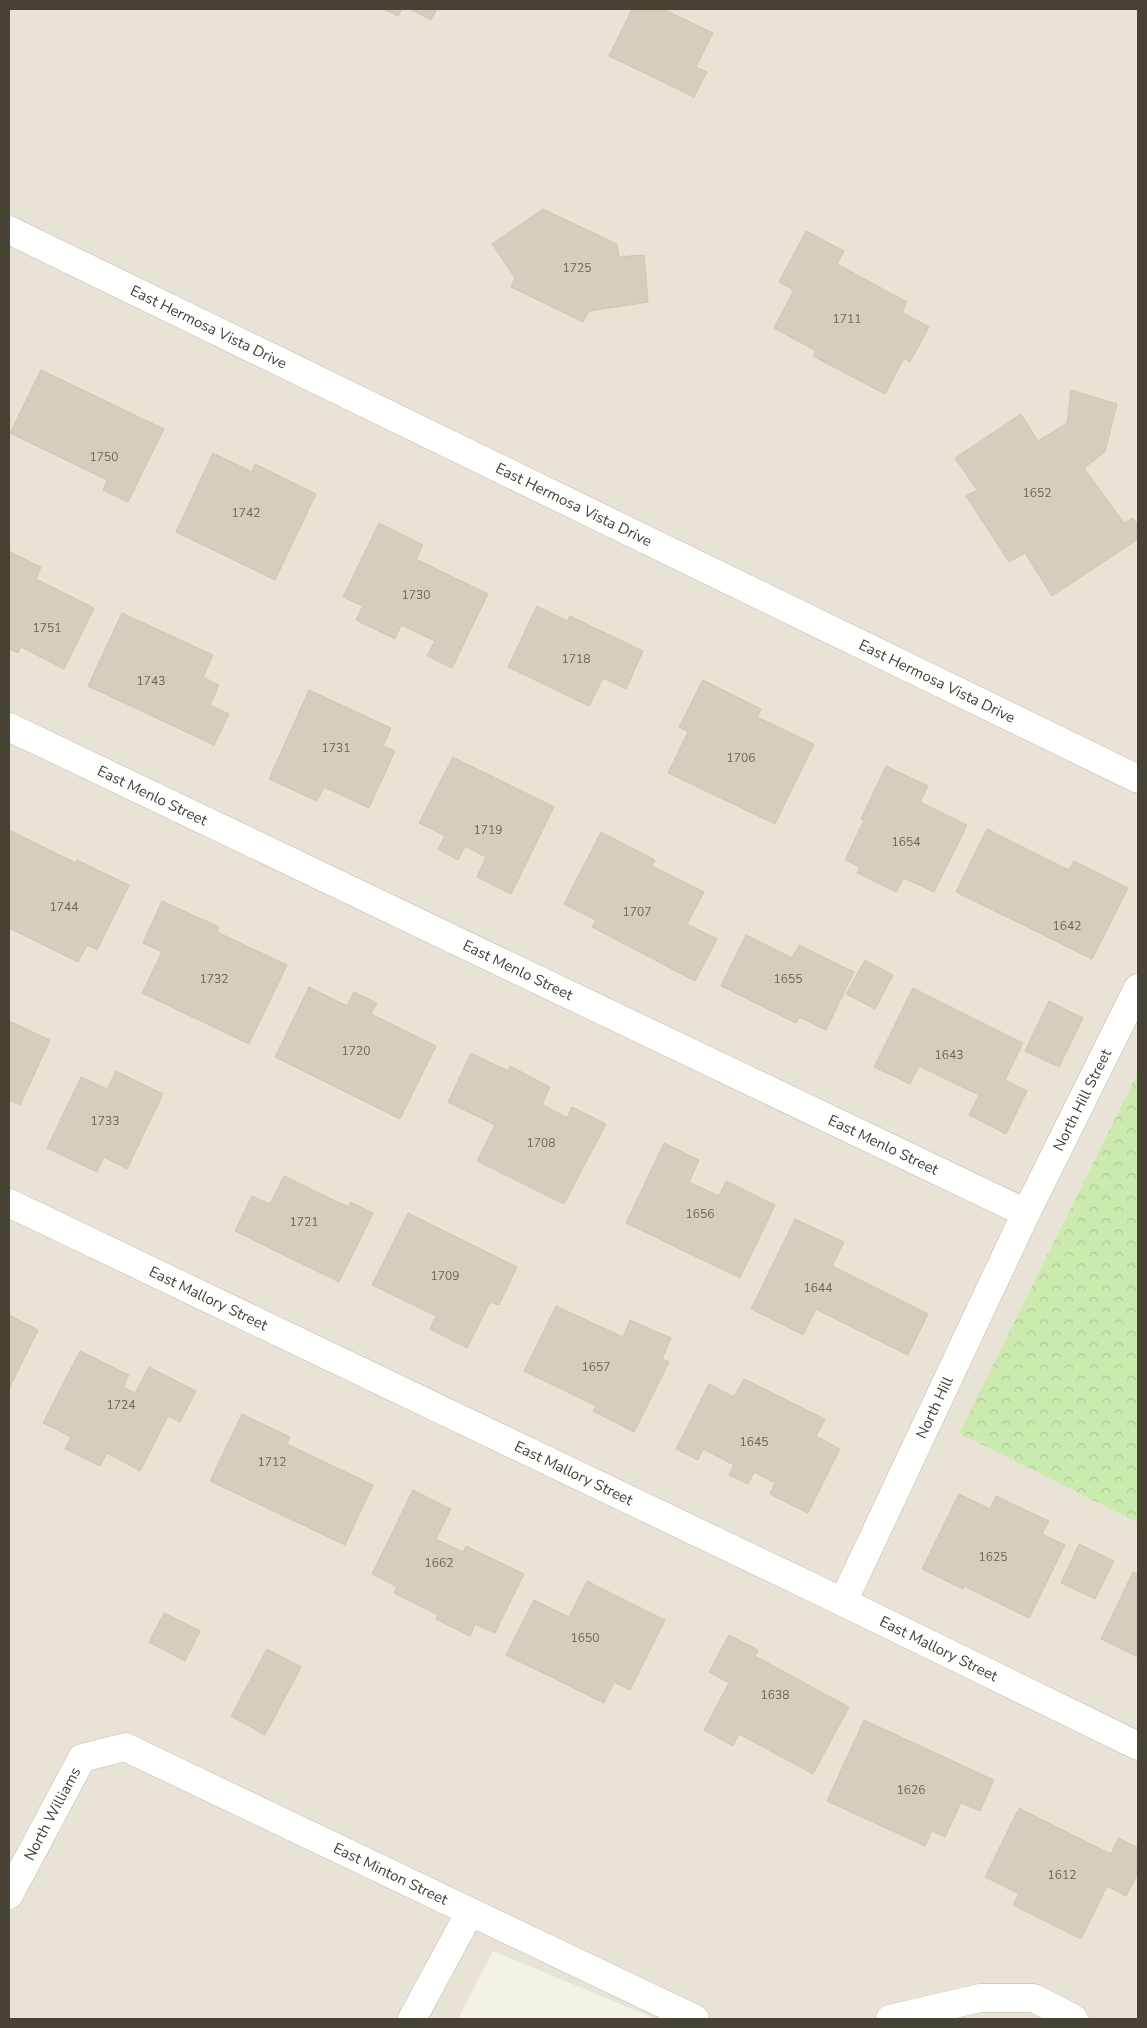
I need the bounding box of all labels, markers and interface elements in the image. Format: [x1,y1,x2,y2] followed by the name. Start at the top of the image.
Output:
[563,260,591,276] house number: 1725
[127,281,290,374] street label: East Hermosa Vista Drive
[833,311,861,327] house number: 1711
[90,449,118,465] house number: 1750
[492,458,655,551] street label: East Hermosa Vista Drive
[1023,485,1051,501] house number: 1652
[232,505,260,521] house number: 1742
[402,587,430,603] house number: 1730
[33,620,61,636] house number: 1751
[856,635,1019,728] street label: East Hermosa Vista Drive
[562,651,590,667] house number: 1718
[137,673,165,689] house number: 1743
[322,740,350,756] house number: 1731
[727,750,755,766] house number: 1706
[94,761,211,831] street label: East Menlo Street
[474,822,502,838] house number: 1719
[892,834,920,850] house number: 1654
[50,899,78,915] house number: 1744
[623,904,651,920] house number: 1707
[1053,918,1081,934] house number: 1642
[460,935,577,1005] street label: East Menlo Street
[200,971,228,987] house number: 1732
[774,971,802,987] house number: 1655
[342,1043,370,1059] house number: 1720
[1048,1045,1116,1154] street label: North Hill Street
[935,1047,963,1063] house number: 1643
[825,1110,942,1180] street label: East Menlo Street
[91,1113,119,1129] house number: 1733
[527,1135,555,1151] house number: 1708
[686,1206,714,1222] house number: 1656
[290,1214,318,1230] house number: 1721
[146,1261,272,1336] street label: East Mallory Street
[431,1268,459,1284] house number: 1709
[804,1280,832,1296] house number: 1644
[582,1359,610,1375] house number: 1657
[911,1373,958,1442] street label: North Hill
[107,1397,135,1413] house number: 1724
[740,1434,768,1450] house number: 1645
[511,1436,637,1510] street label: East Mallory Street
[258,1454,286,1470] house number: 1712
[979,1549,1007,1565] house number: 1625
[425,1555,453,1571] house number: 1662
[876,1611,1002,1686] street label: East Mallory Street
[571,1630,599,1646] house number: 1650
[761,1687,789,1703] house number: 1638
[19,1764,85,1864] street label: North Williams
[897,1782,925,1798] house number: 1626
[330,1838,452,1910] street label: East Minton Street
[1048,1867,1076,1883] house number: 1612

